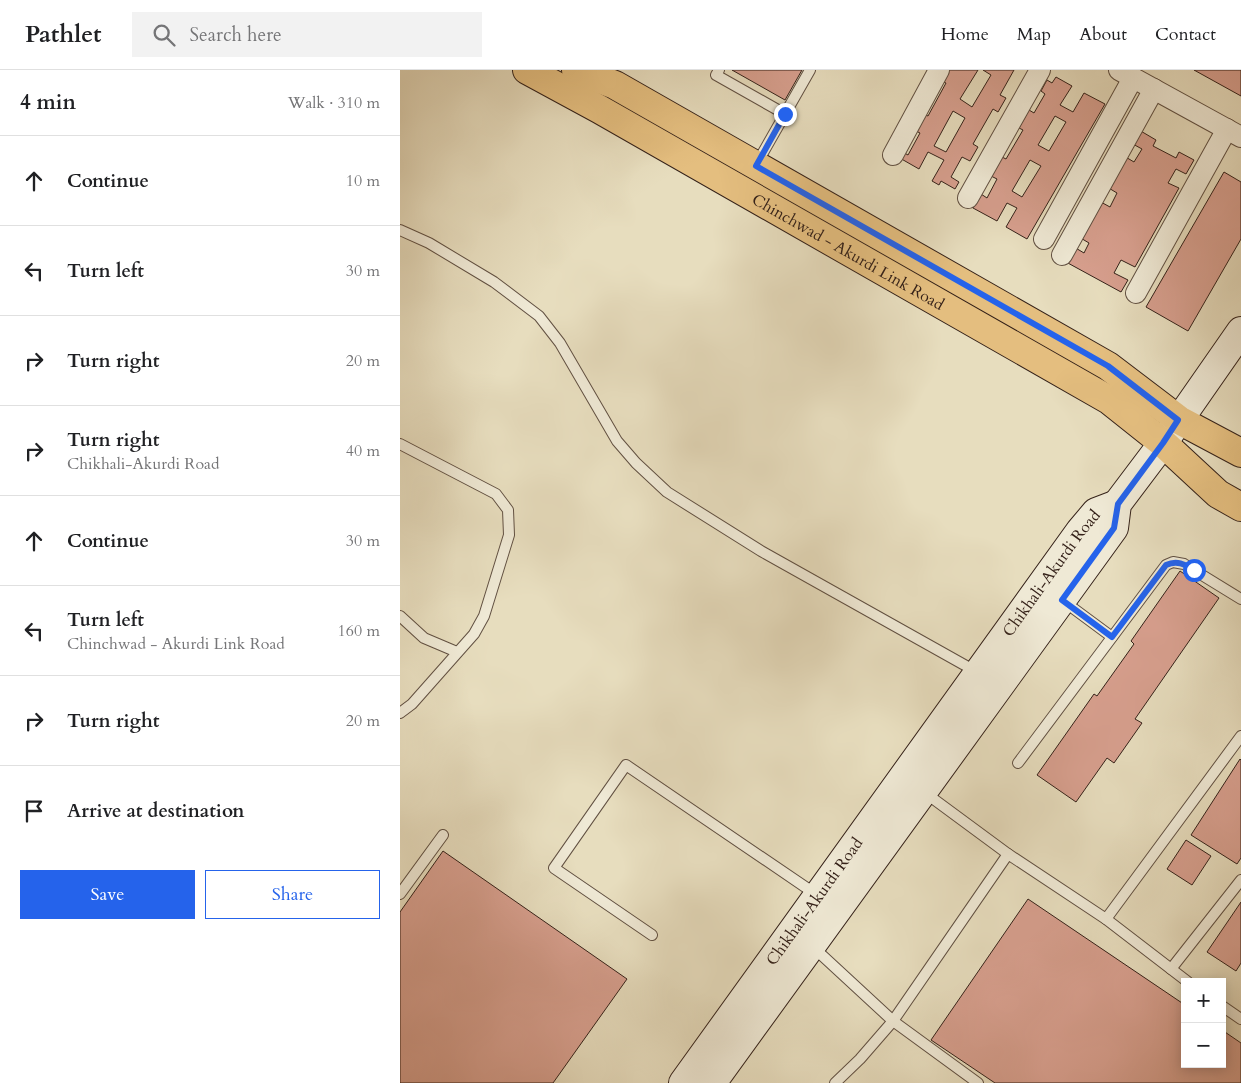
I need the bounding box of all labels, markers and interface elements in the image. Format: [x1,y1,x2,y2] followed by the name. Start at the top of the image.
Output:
[132,12,482,57] search box
[25,18,102,51] text: Pathlet
[150,21,178,49] icon: search
[190,22,282,48] text: Search here
[941,22,989,47] text: Home
[1017,22,1051,47] text: Map
[1079,22,1127,47] text: About
[1155,22,1216,47] text: Contact
[20,88,76,117] text: 4 min
[288,92,380,114] text: Walk · 310 m
[774,103,797,126] route end
[20,167,48,195] icon: ahead
[67,168,149,194] text: Continue
[346,170,380,192] text: 10 m
[748,189,948,316] street label: Chinchwad - Akurdi Link Road
[20,257,48,285] icon: left
[67,258,144,284] text: Turn left
[346,260,380,282] text: 30 m
[20,347,48,375] icon: right
[67,348,159,374] text: Turn right
[346,350,380,372] text: 20 m
[67,427,159,453] text: Turn right
[20,437,48,465] icon: right
[346,440,380,462] text: 40 m
[67,453,220,475] text: Chikhali-Akurdi Road
[998,505,1106,641] street label: Chikhali-Akurdi Road
[20,527,48,555] icon: ahead
[67,528,149,554] text: Continue
[346,530,380,552] text: 30 m
[1183,559,1206,582] route start
[67,607,144,633] text: Turn left
[20,617,48,645] icon: left
[338,620,380,642] text: 160 m
[67,633,285,655] text: Chinchwad - Akurdi Link Road
[20,707,48,735] icon: right
[67,708,159,734] text: Turn right
[346,710,380,732] text: 20 m
[20,797,48,825] icon: arrive
[67,798,244,824] text: Arrive at destination
[761,833,868,970] street label: Chikhali-Akurdi Road
[20,870,195,919] button: Save
[205,870,380,919] button: Share
[1181,978,1226,1068] map controls
[1181,978,1226,1023] button: +
[1181,1023,1226,1068] button: −

